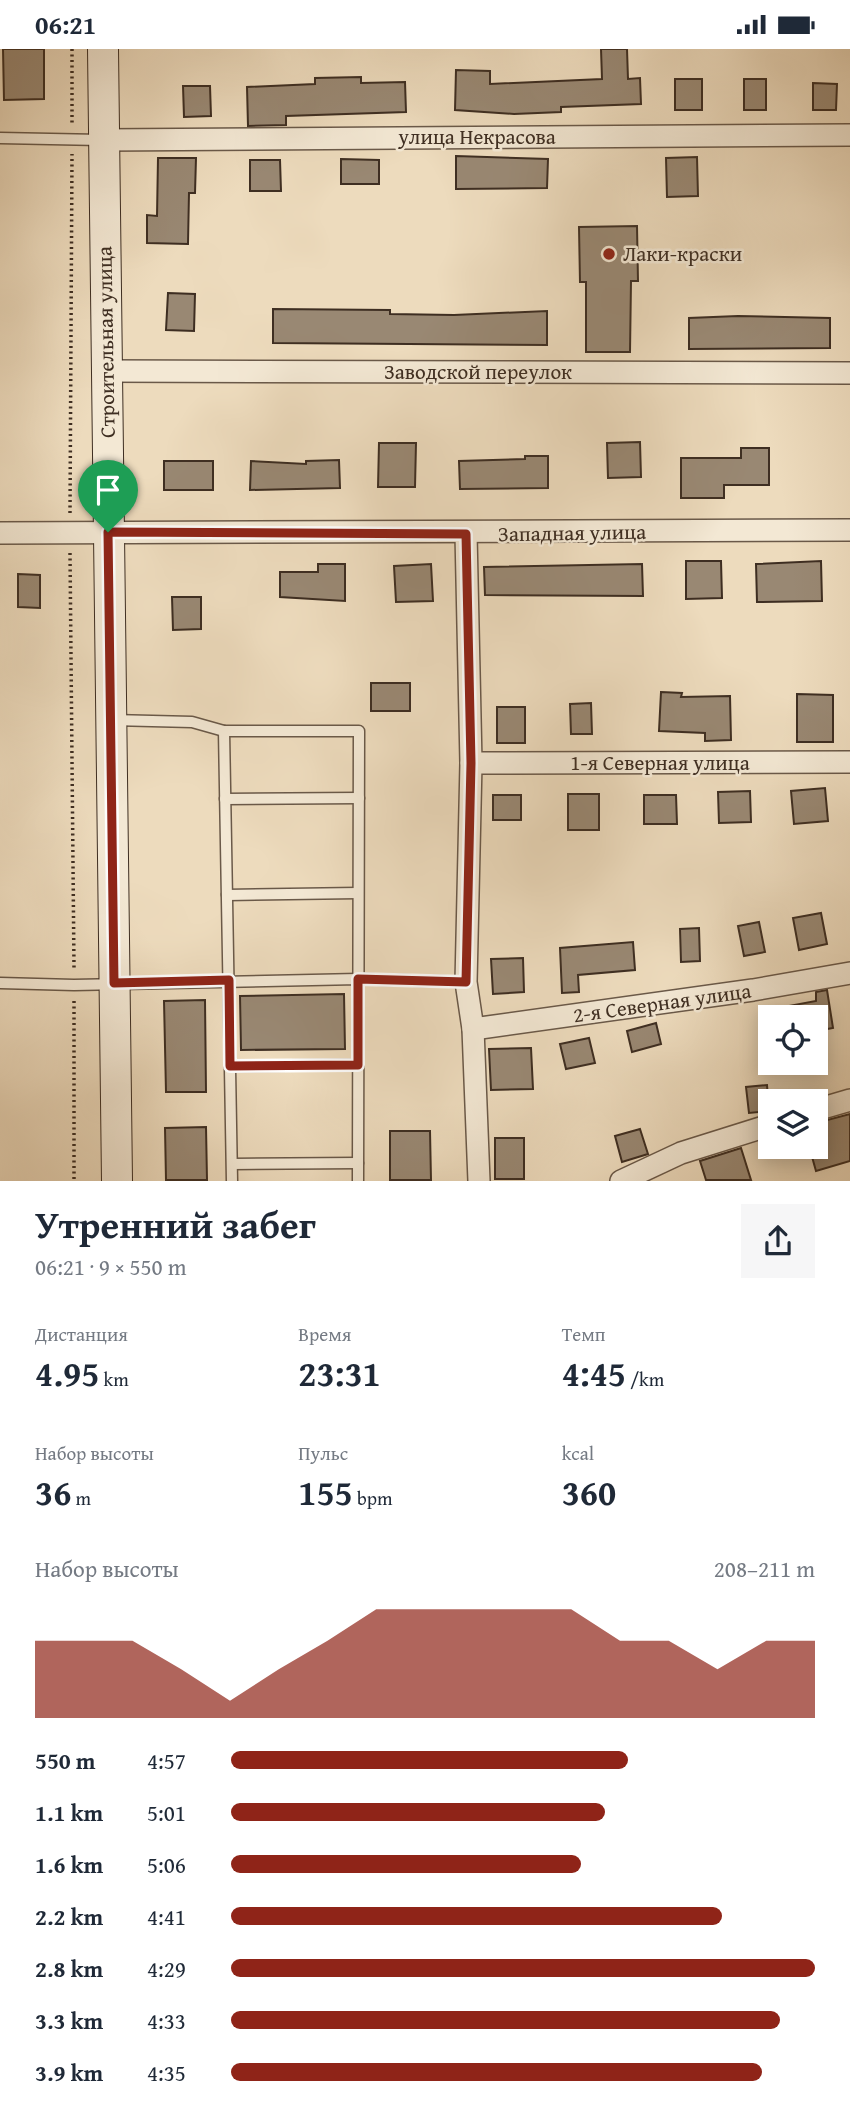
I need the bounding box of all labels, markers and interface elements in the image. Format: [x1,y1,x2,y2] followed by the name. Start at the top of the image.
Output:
[35,5,96,44] text: 06:21
[397,121,556,152] street label: улица Некрасова
[623,238,742,269] place label: Лаки-краски
[88,246,123,438] street label: Строительная улица
[601,246,617,262] marker: Лаки-краски
[384,356,572,387] street label: Заводской переулок
[78,460,138,532] pin
[89,471,127,509] icon: arrive
[498,516,646,549] street label: Западная улица
[570,747,750,778] street label: 1-я Северная улица
[571,975,753,1030] street label: 2-я Северная улица
[758,1005,828,1159] map controls
[758,1005,828,1075] button: locate
[758,1089,828,1159] button: layers
[35,1196,316,1252] text: Утренний забег
[741,1204,815,1278] button: share
[35,1250,187,1283] text: 06:21 · 9 × 550 m
[35,1320,128,1348] text: Дистанция
[298,1320,351,1348] text: Время
[562,1320,606,1348] text: Темп
[35,1348,99,1399] text: 4.95
[298,1348,381,1399] text: 23:31
[562,1348,626,1399] text: 4:45
[99,1365,129,1393] text: km
[626,1365,664,1393] text: /km
[35,1439,154,1467] text: Набор высоты
[298,1439,348,1467] text: Пульс
[562,1439,594,1467] text: kcal
[35,1467,71,1518] text: 36
[298,1467,353,1518] text: 155
[562,1467,616,1518] text: 360
[71,1484,91,1512] text: m
[353,1484,393,1512] text: bpm
[35,1552,179,1585] text: Набор высоты
[714,1552,815,1585] text: 208–211 m
[35,1744,96,1777] text: 550 m
[147,1744,186,1777] text: 4:57
[35,1796,103,1829] text: 1.1 km
[147,1796,186,1829] text: 5:01
[35,1848,103,1881] text: 1.6 km
[147,1848,186,1881] text: 5:06
[35,1900,103,1933] text: 2.2 km
[147,1900,186,1933] text: 4:41
[35,1952,103,1985] text: 2.8 km
[147,1952,186,1985] text: 4:29
[35,2004,103,2037] text: 3.3 km
[147,2004,186,2037] text: 4:33
[35,2056,103,2089] text: 3.9 km
[147,2056,186,2089] text: 4:35

